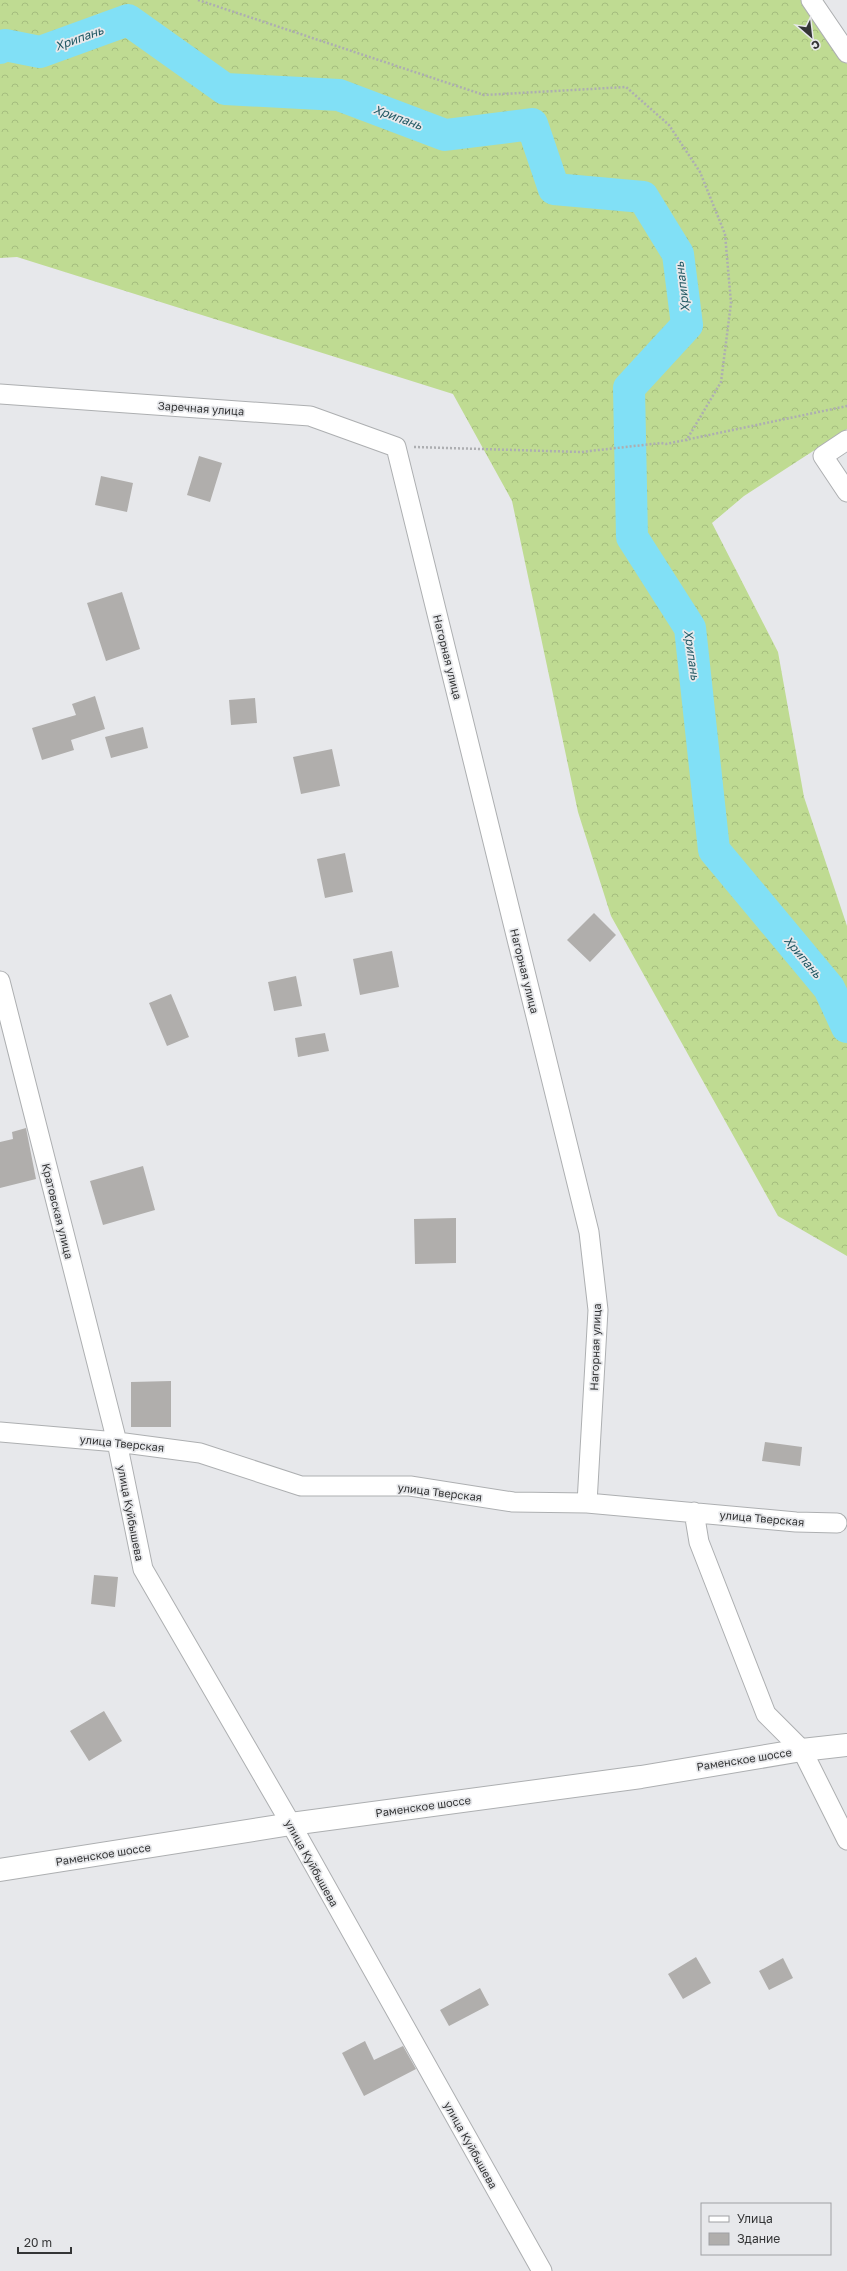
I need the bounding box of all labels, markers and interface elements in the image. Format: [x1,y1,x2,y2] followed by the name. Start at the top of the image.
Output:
[791,16,831,56] north arrow
[53,22,106,54] water label: Хрипань
[809,38,822,53] text: С
[372,101,425,133] water label: Хрипань
[671,260,693,313] water label: Хрипань
[157,398,245,418] street label: Заречная улица
[431,613,465,701] street label: Нагорная улица
[681,629,703,682] water label: Хрипань
[508,927,542,1015] street label: Нагорная улица
[781,933,825,982] water label: Хрипань
[40,1162,76,1260] street label: Кратовская улица
[587,1303,603,1391] street label: Нагорная улица
[79,1432,165,1454] street label: улица Тверская
[115,1464,147,1562] street label: улица Куйбышева
[397,1480,483,1504] street label: улица Тверская
[719,1508,805,1528] street label: улица Тверская
[696,1745,792,1773] street label: Раменское шоссе
[374,1793,472,1819] street label: Раменское шоссе
[283,1817,341,1909] street label: улица Куйбышева
[55,1840,151,1868] street label: Раменское шоссе
[442,2099,500,2191] street label: улица Куйбышева
[701,2203,831,2255] legend
[737,2211,773,2226] text: Улица
[18,2229,71,2255] scale bar
[737,2231,780,2246] text: Здание
[24,2235,52,2250] text: 20 m

